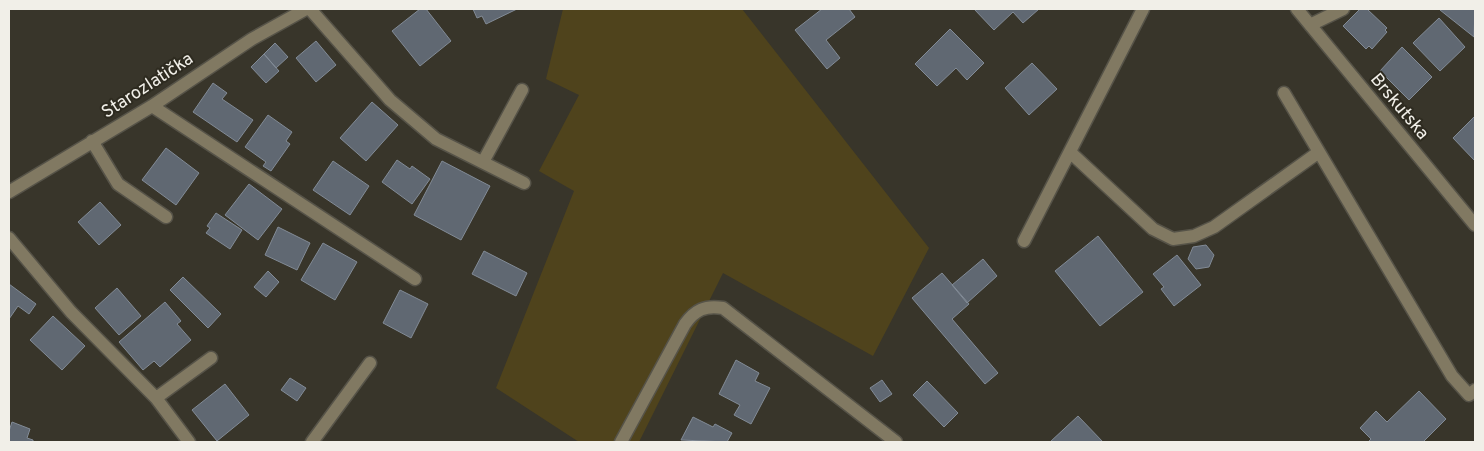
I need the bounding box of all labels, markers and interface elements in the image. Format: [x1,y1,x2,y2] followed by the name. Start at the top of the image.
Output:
[98,48,198,124] street label: Starozlatička
[1364,69,1433,145] street label: Brskutska

